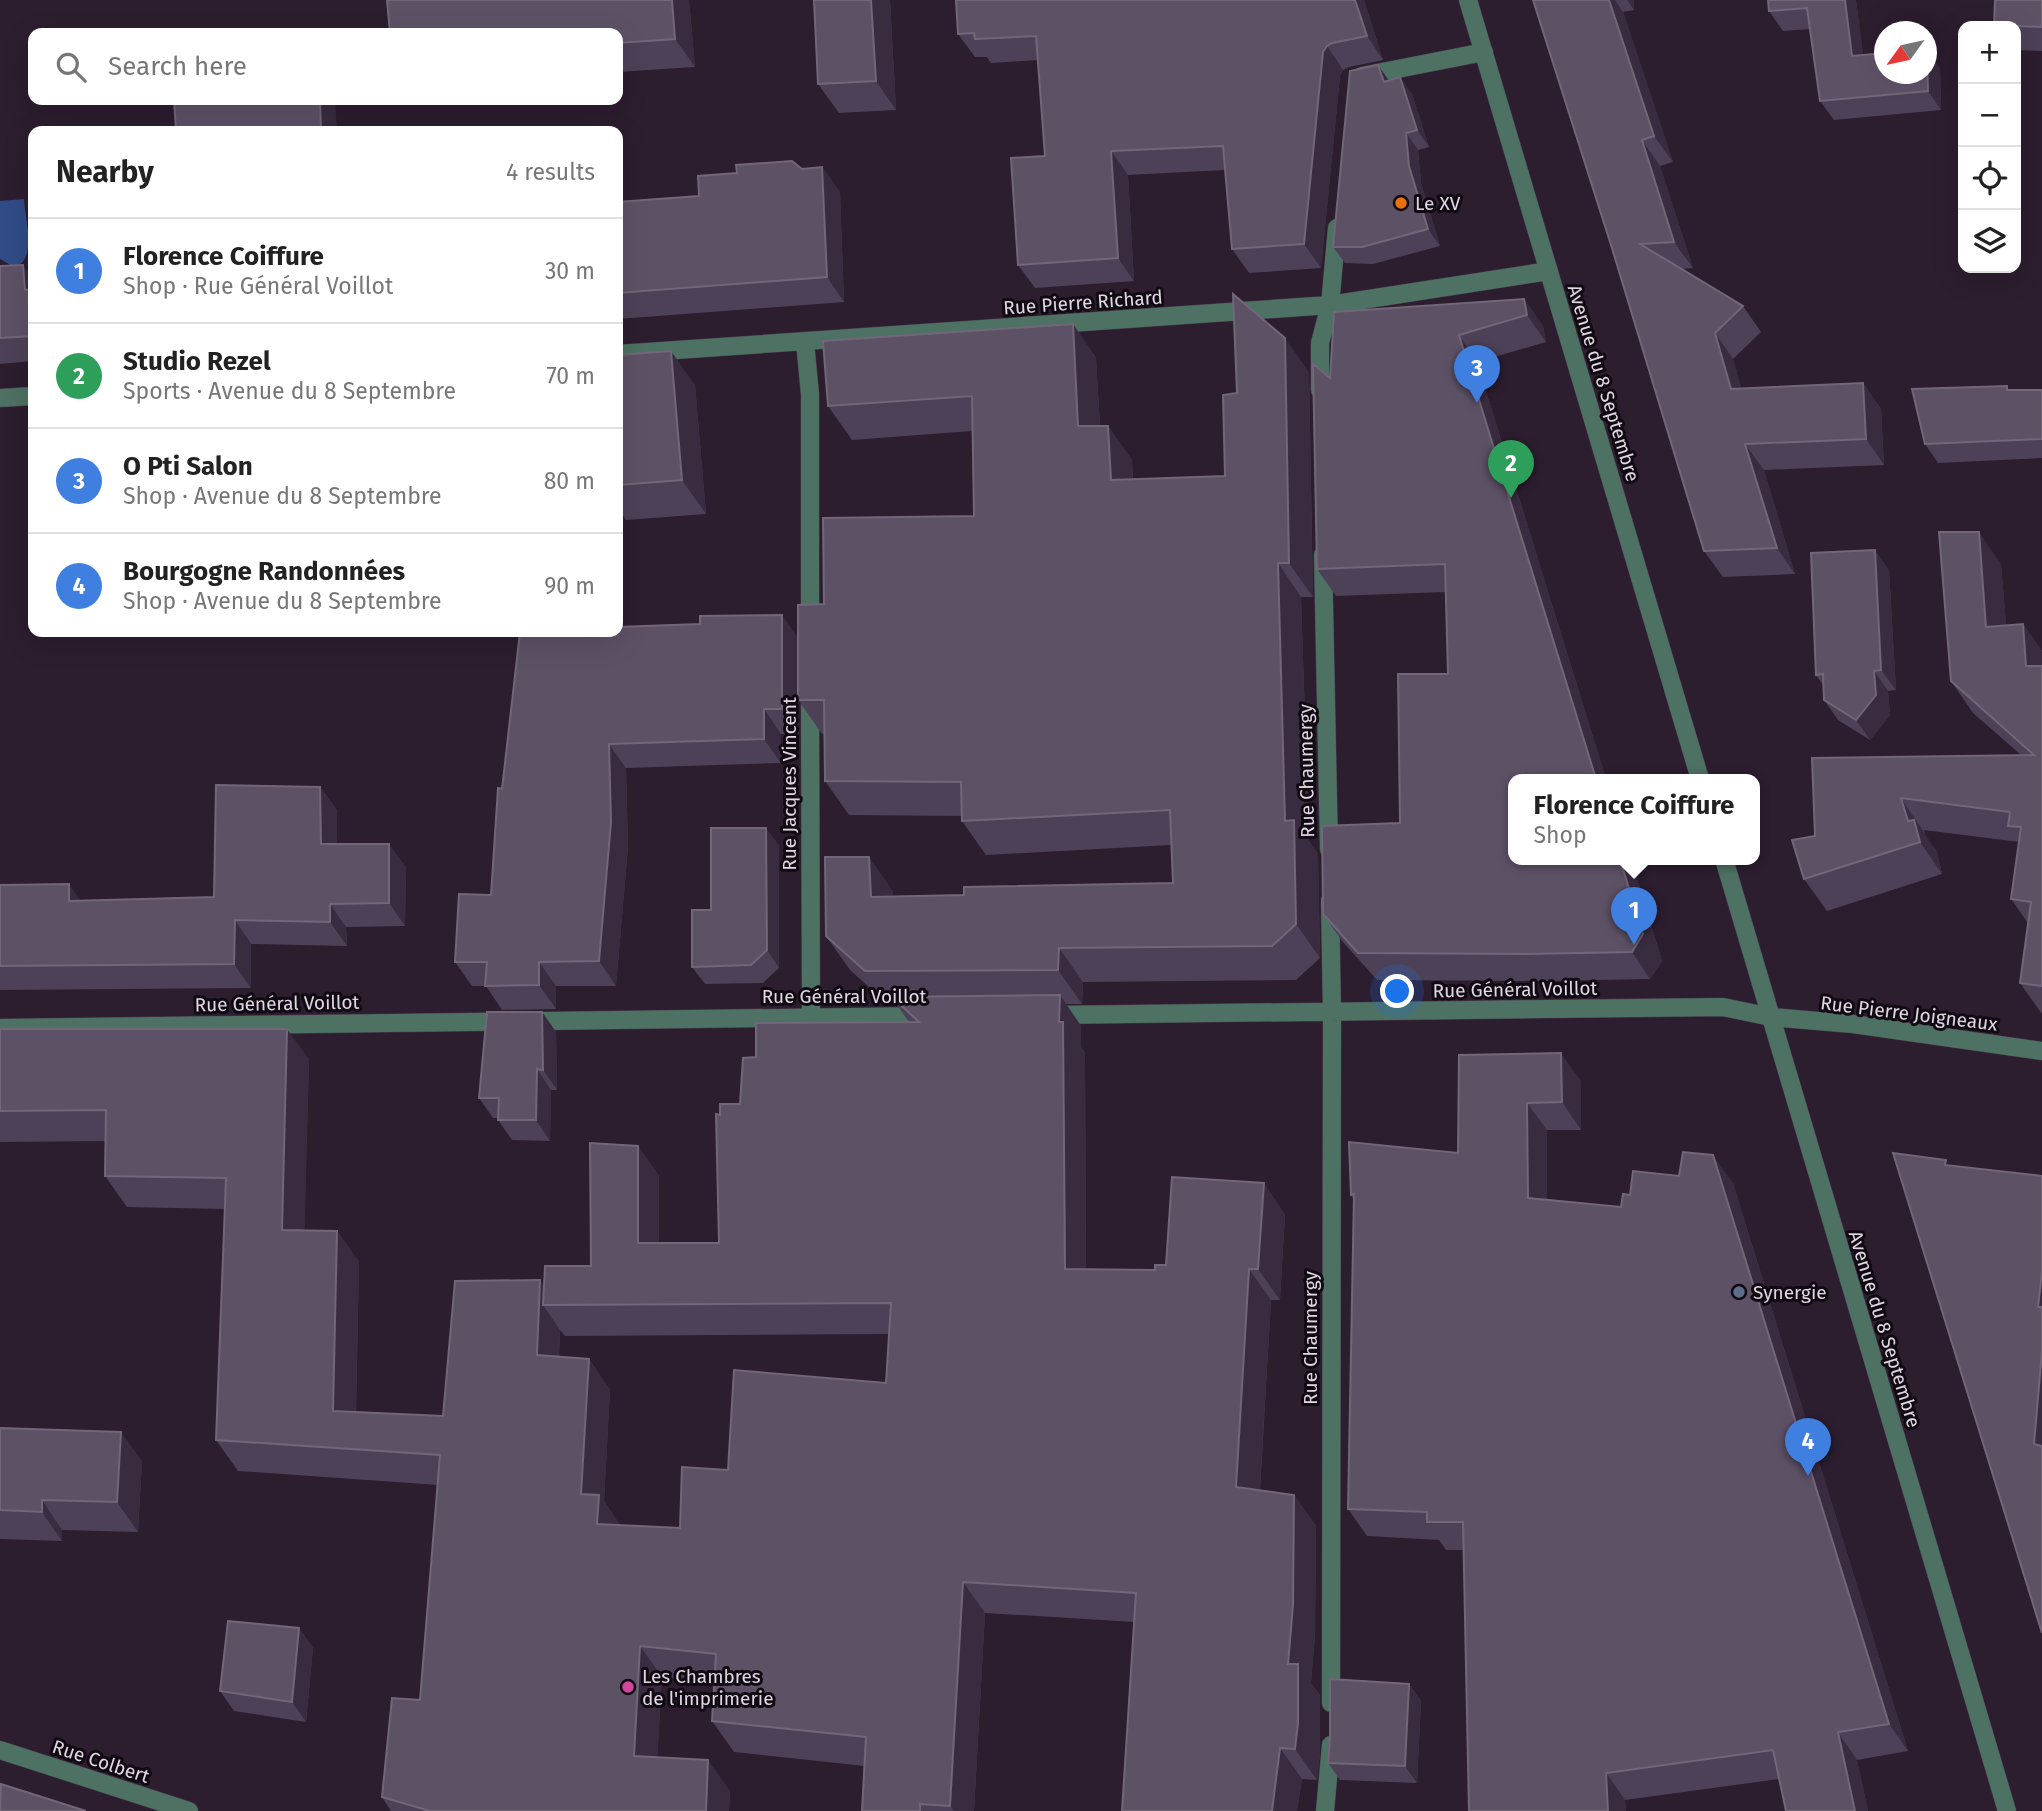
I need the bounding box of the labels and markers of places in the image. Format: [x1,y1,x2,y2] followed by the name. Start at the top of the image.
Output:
[1415,192,1461,215] place label: Le XV
[1393,195,1409,211] marker: Le XV
[1454,345,1500,403] pin: 3
[1488,440,1534,498] pin: 2
[1611,887,1657,945] pin: 1
[1753,1281,1827,1304] place label: Synergie
[1731,1284,1747,1300] marker: Synergie
[1785,1418,1831,1476] pin: 4
[642,1665,774,1710] place label: Les Chambres de l'imprimerie
[620,1679,636,1695] marker: Les Chambres de l'imprimerie

